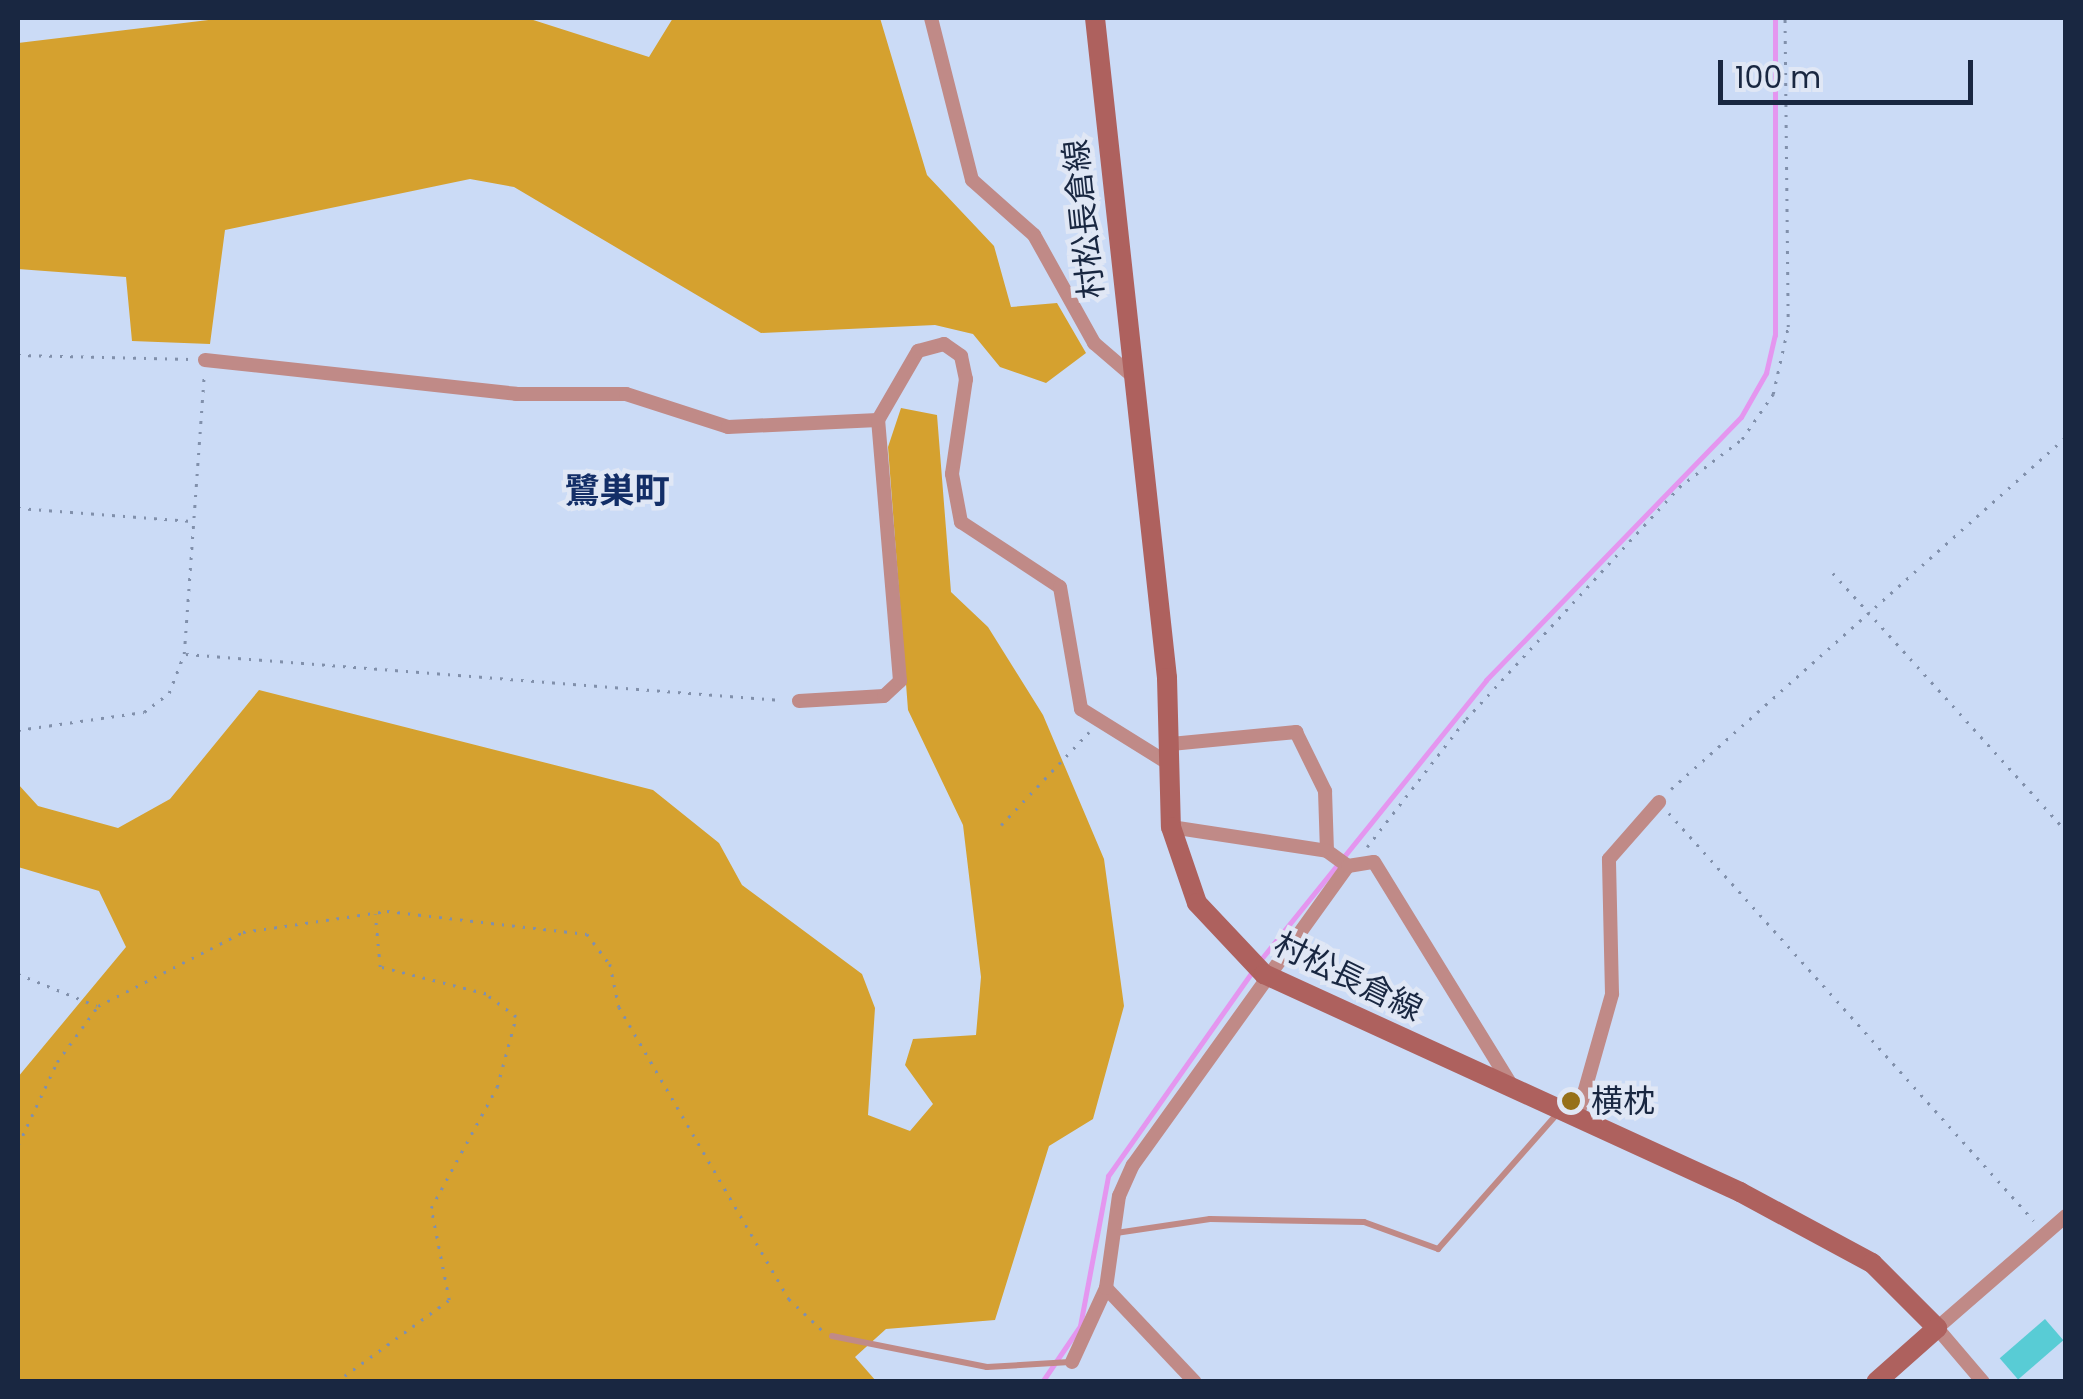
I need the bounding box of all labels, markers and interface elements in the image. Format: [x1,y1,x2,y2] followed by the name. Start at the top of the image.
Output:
[1723,40,1978,102] scale bar
[1735,56,1821,99] text: 100 m
[1057,137,1111,301] street label: 村松長倉線
[565,470,669,512] district label: 鷺巣町
[1268,925,1428,1029] street label: 村松長倉線
[1591,1082,1655,1120] place label: 横枕
[1560,1090,1582,1112] marker: 横枕

